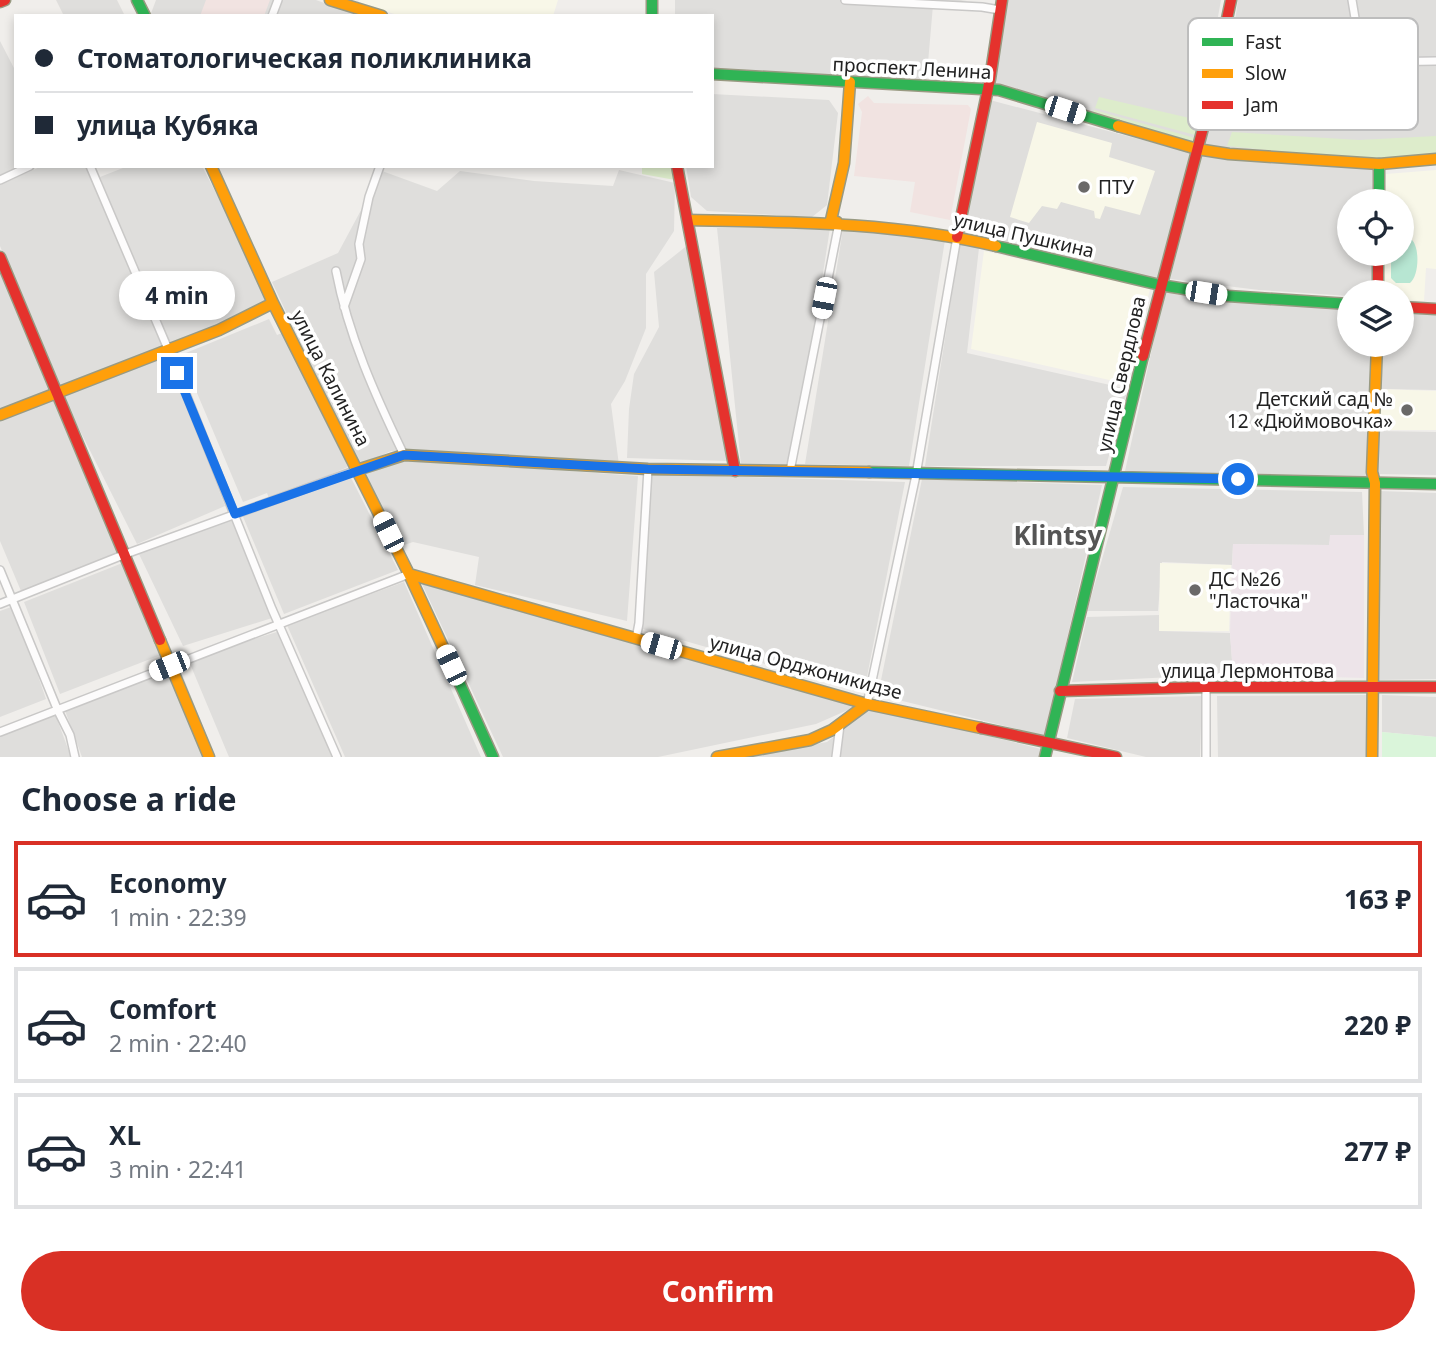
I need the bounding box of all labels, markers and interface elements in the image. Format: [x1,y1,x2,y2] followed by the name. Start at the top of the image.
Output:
[1188,18,1418,130] legend
[1245,29,1282,55] text: Fast
[77,40,532,76] text: Стоматологическая поликлиника
[832,51,992,85] street label: проспект Ленина
[1245,60,1286,86] text: Slow
[1243,92,1279,118] text: Jam
[1042,94,1089,126] car
[77,107,259,143] text: улица Кубяка
[1098,174,1134,200] place label: ПТУ
[1076,179,1092,195] marker: ПТУ
[1337,189,1414,357] map controls
[1337,189,1414,266] button: locate
[951,206,1097,264] street label: улица Пушкина
[119,272,235,320] callout: 4 min
[810,275,839,321] car
[145,279,209,311] text: 4 min
[1184,279,1229,307] car
[1337,280,1414,357] button: layers
[1090,293,1152,455] street label: улица Свердлова
[285,305,377,451] street label: улица Калинина
[161,357,193,389] route end
[1227,386,1393,434] place label: Детский сад № 12 «Дюймовочка»
[1399,402,1415,418] marker: Детский сад № 12 «Дюймовочка»
[1222,463,1254,495] route start
[370,509,407,555] car
[1014,517,1103,553] district label: Klintsy
[1209,566,1308,614] place label: ДС №26 "Ласточка"
[1187,582,1203,598] marker: ДС №26 "Ласточка"
[707,629,905,705] street label: улица Орджоникидзе
[638,630,685,662] car
[433,642,470,688] car
[146,648,193,684] car
[1162,658,1334,684] street label: улица Лермонтова
[21,777,237,820] text: Choose a ride
[109,865,227,901] text: Economy
[25,868,88,931] icon: car
[1344,881,1411,917] text: 163 ₽
[109,901,247,933] text: 1 min · 22:39
[109,991,217,1027] text: Comfort
[25,994,88,1057] icon: car
[1344,1007,1411,1043] text: 220 ₽
[109,1027,247,1059] text: 2 min · 22:40
[109,1117,141,1153] text: XL
[25,1120,88,1183] icon: car
[1344,1133,1411,1169] text: 277 ₽
[109,1153,247,1185] text: 3 min · 22:41
[21,1251,1415,1331] button: Confirm

